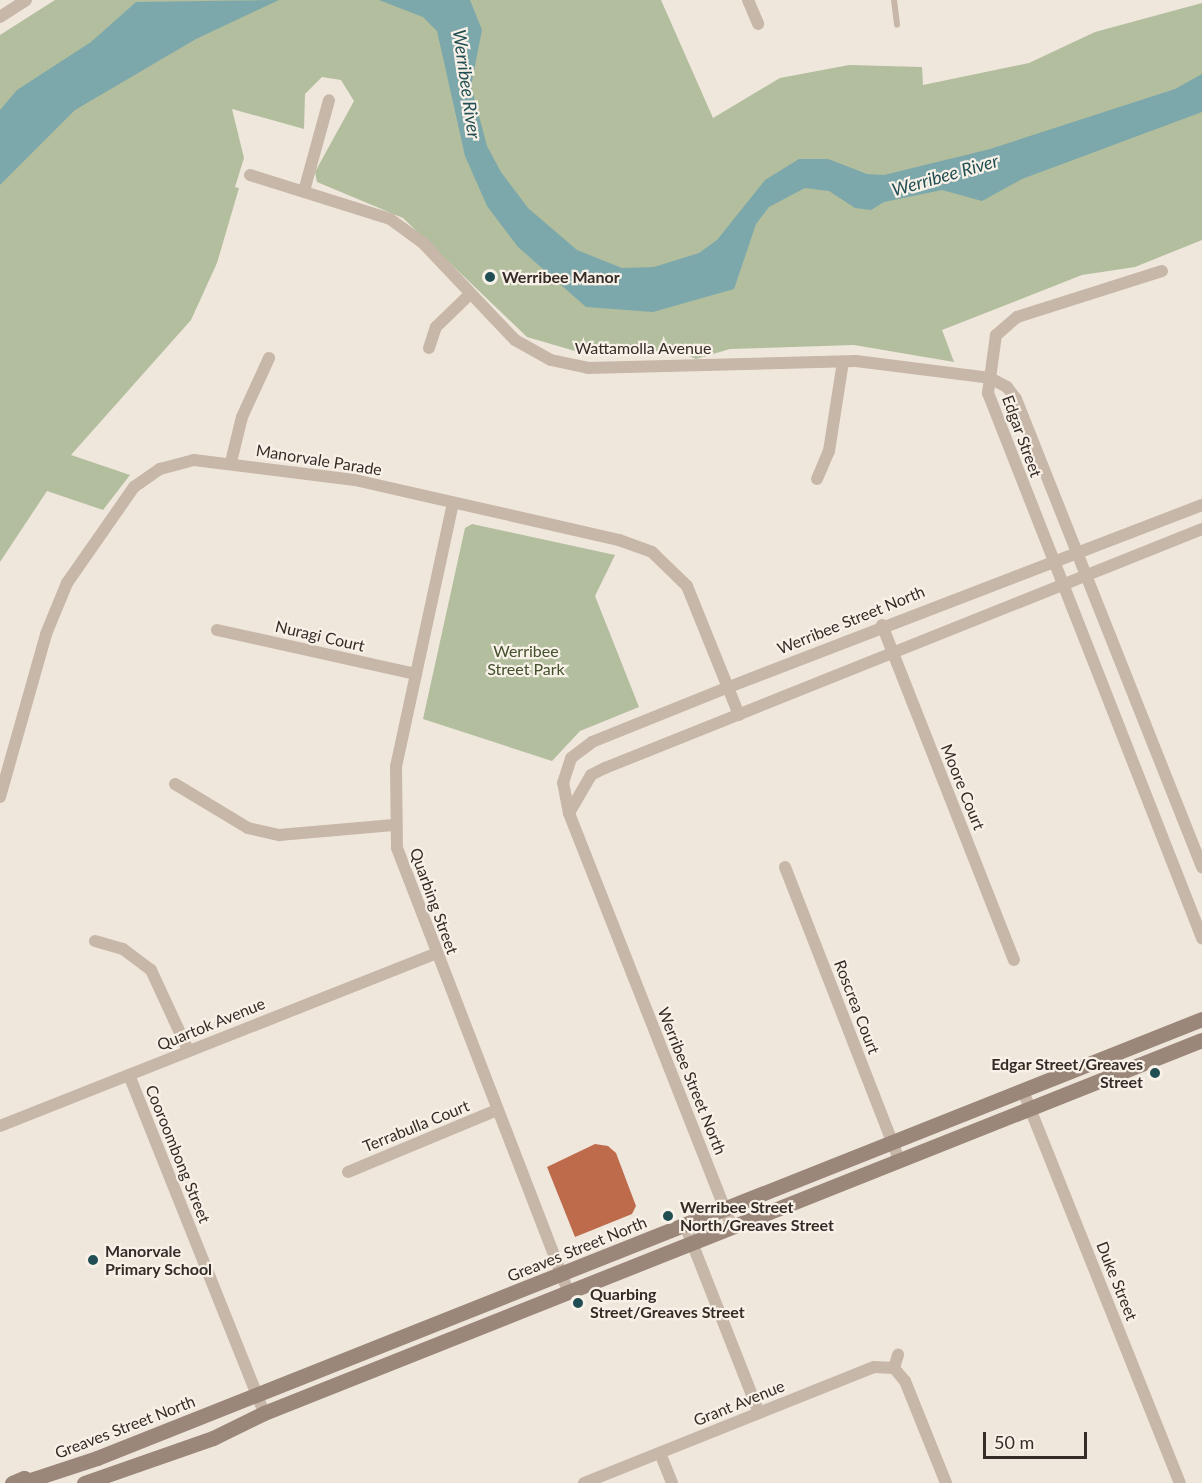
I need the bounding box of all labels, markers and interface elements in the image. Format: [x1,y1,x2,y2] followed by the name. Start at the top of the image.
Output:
[449,28,485,140] water label: Werribee River
[889,149,1001,201] water label: Werribee River
[502,267,620,287] place label: Werribee Manor
[483,270,497,284] marker: Werribee Manor
[574,338,712,358] street label: Wattamolla Avenue
[998,392,1046,480] street label: Edgar Street
[255,441,383,479] street label: Manorvale Parade
[774,582,928,658] street label: Werribee Street North
[274,616,366,656] street label: Nuragi Court
[487,641,565,679] park label: Werribee Street Park
[937,741,989,833] street label: Moore Court
[406,845,462,957] street label: Quarbing Street
[830,957,884,1057] street label: Roscrea Court
[154,993,268,1055] street label: Quartok Avenue
[654,1004,730,1158] street label: Werribee Street North
[991,1054,1143,1092] place label: Edgar Street/Greaves Street
[1148,1066,1162,1080] marker: Edgar Street/Greaves Street
[142,1082,214,1226] street label: Cooroombong Street
[360,1096,472,1156] street label: Terrabulla Court
[680,1197,834,1235] place label: Werribee Street North/Greaves Street
[661,1209,675,1223] marker: Werribee Street North/Greaves Street
[505,1212,649,1286] street label: Greaves Street North
[1092,1239,1142,1323] street label: Duke Street
[105,1241,212,1279] place label: Manorvale Primary School
[86,1253,100,1267] marker: Manorvale Primary School
[590,1284,745,1322] place label: Quarbing Street/Greaves Street
[571,1296,585,1310] marker: Quarbing Street/Greaves Street
[691,1376,787,1430] street label: Grant Avenue
[52,1391,198,1463] street label: Greaves Street North
[986,1420,1090,1458] scale bar
[994,1431,1034,1453] text: 50 m

